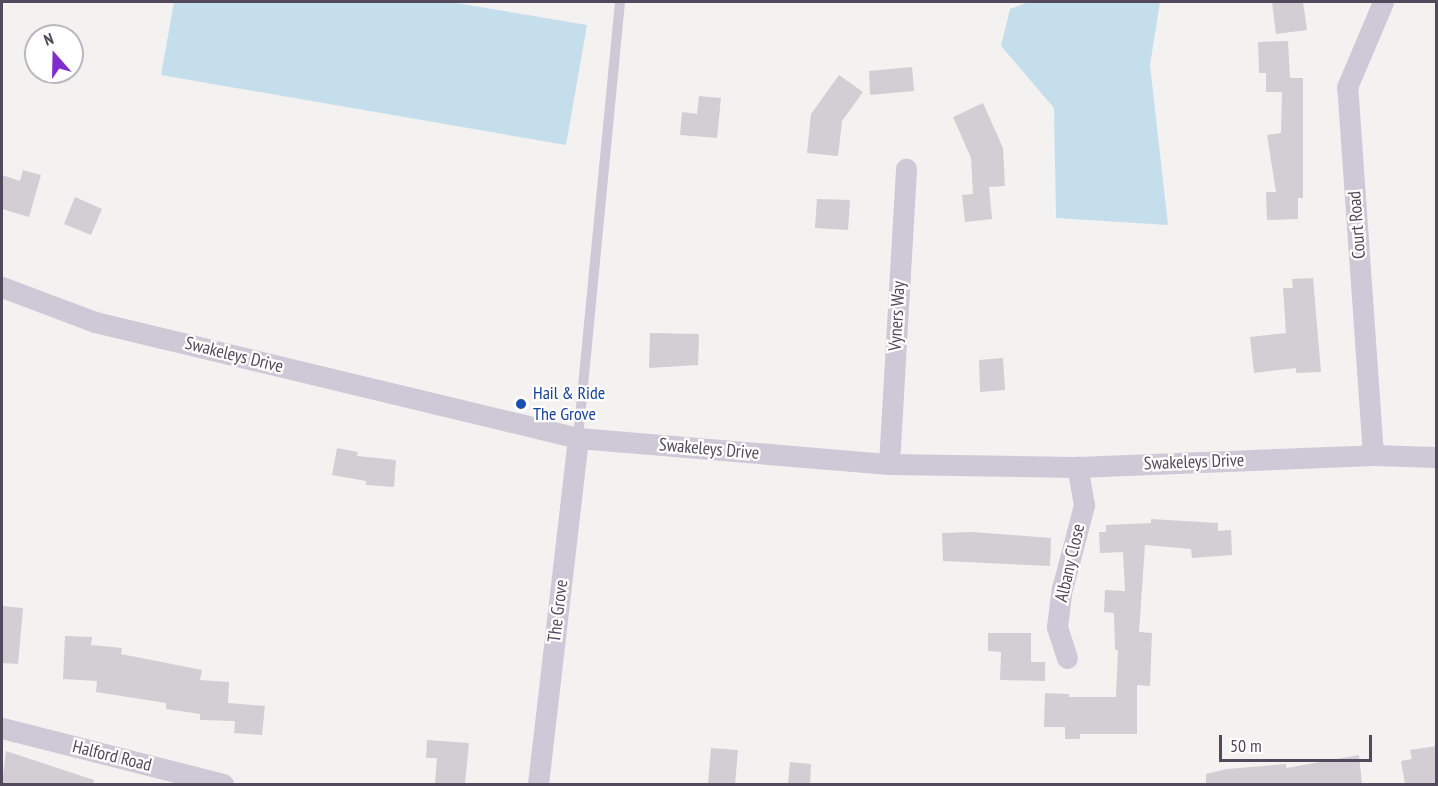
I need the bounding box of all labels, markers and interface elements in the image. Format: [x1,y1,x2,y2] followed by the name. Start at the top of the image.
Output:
[24,24,84,84] north arrow
[41,28,56,50] text: N
[1344,190,1370,260] street label: Court Road
[884,280,910,352] street label: Vyners Way
[183,332,285,378] street label: Swakeleys Drive
[533,383,605,426] place label: Hail & Ride The Grove
[514,397,528,411] marker: Hail & Ride The Grove
[658,434,760,464] street label: Swakeleys Drive
[1143,449,1245,475] street label: Swakeleys Drive
[1050,522,1090,604] street label: Albany Close
[543,578,573,644] street label: The Grove
[1222,723,1375,761] scale bar
[1230,734,1262,757] text: 50 m
[70,736,154,776] street label: Halford Road

